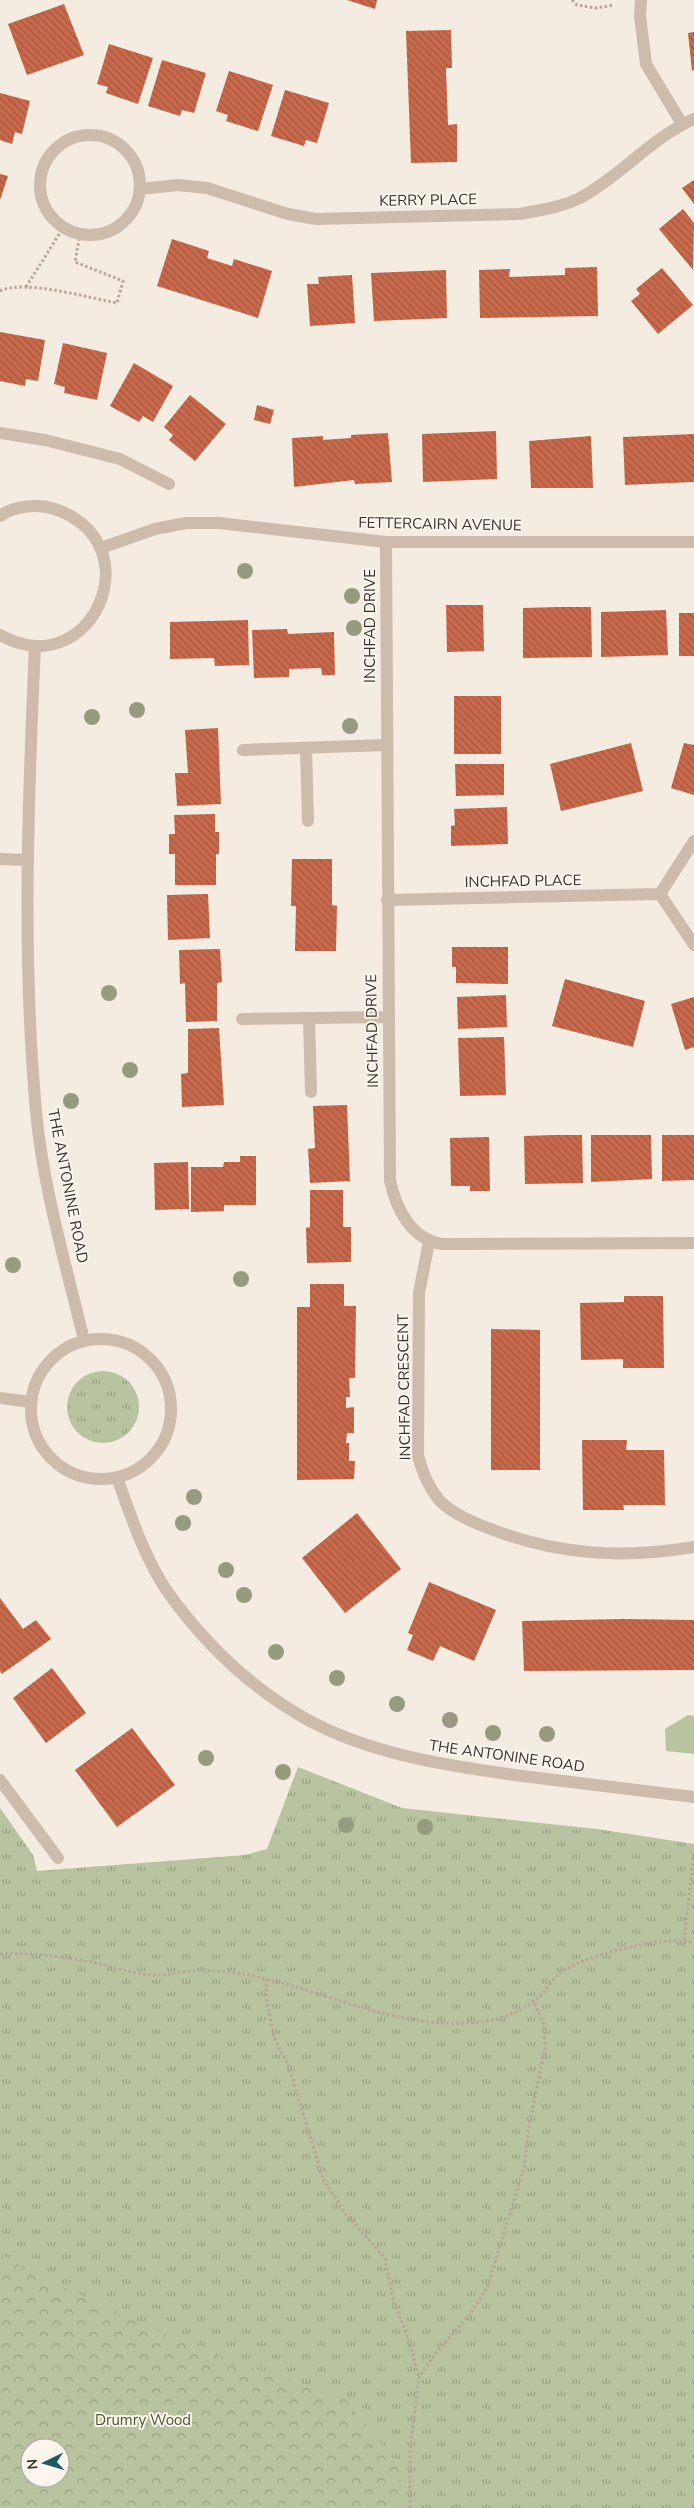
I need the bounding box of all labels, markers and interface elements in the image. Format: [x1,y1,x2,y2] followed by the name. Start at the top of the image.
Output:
[379,189,477,211] street label: KERRY PLACE
[358,513,522,535] street label: FETTERCAIRN AVENUE
[360,569,380,683] street label: INCHFAD DRIVE
[465,870,581,892] street label: INCHFAD PLACE
[361,974,383,1088] street label: INCHFAD DRIVE
[43,1107,93,1265] street label: THE ANTONINE ROAD
[393,1314,415,1460] street label: INCHFAD CRESCENT
[428,1735,586,1777] street label: THE ANTONINE ROAD
[95,2410,191,2430] park label: Drumry Wood
[20,2438,70,2488] north arrow
[23,2458,42,2470] text: N

